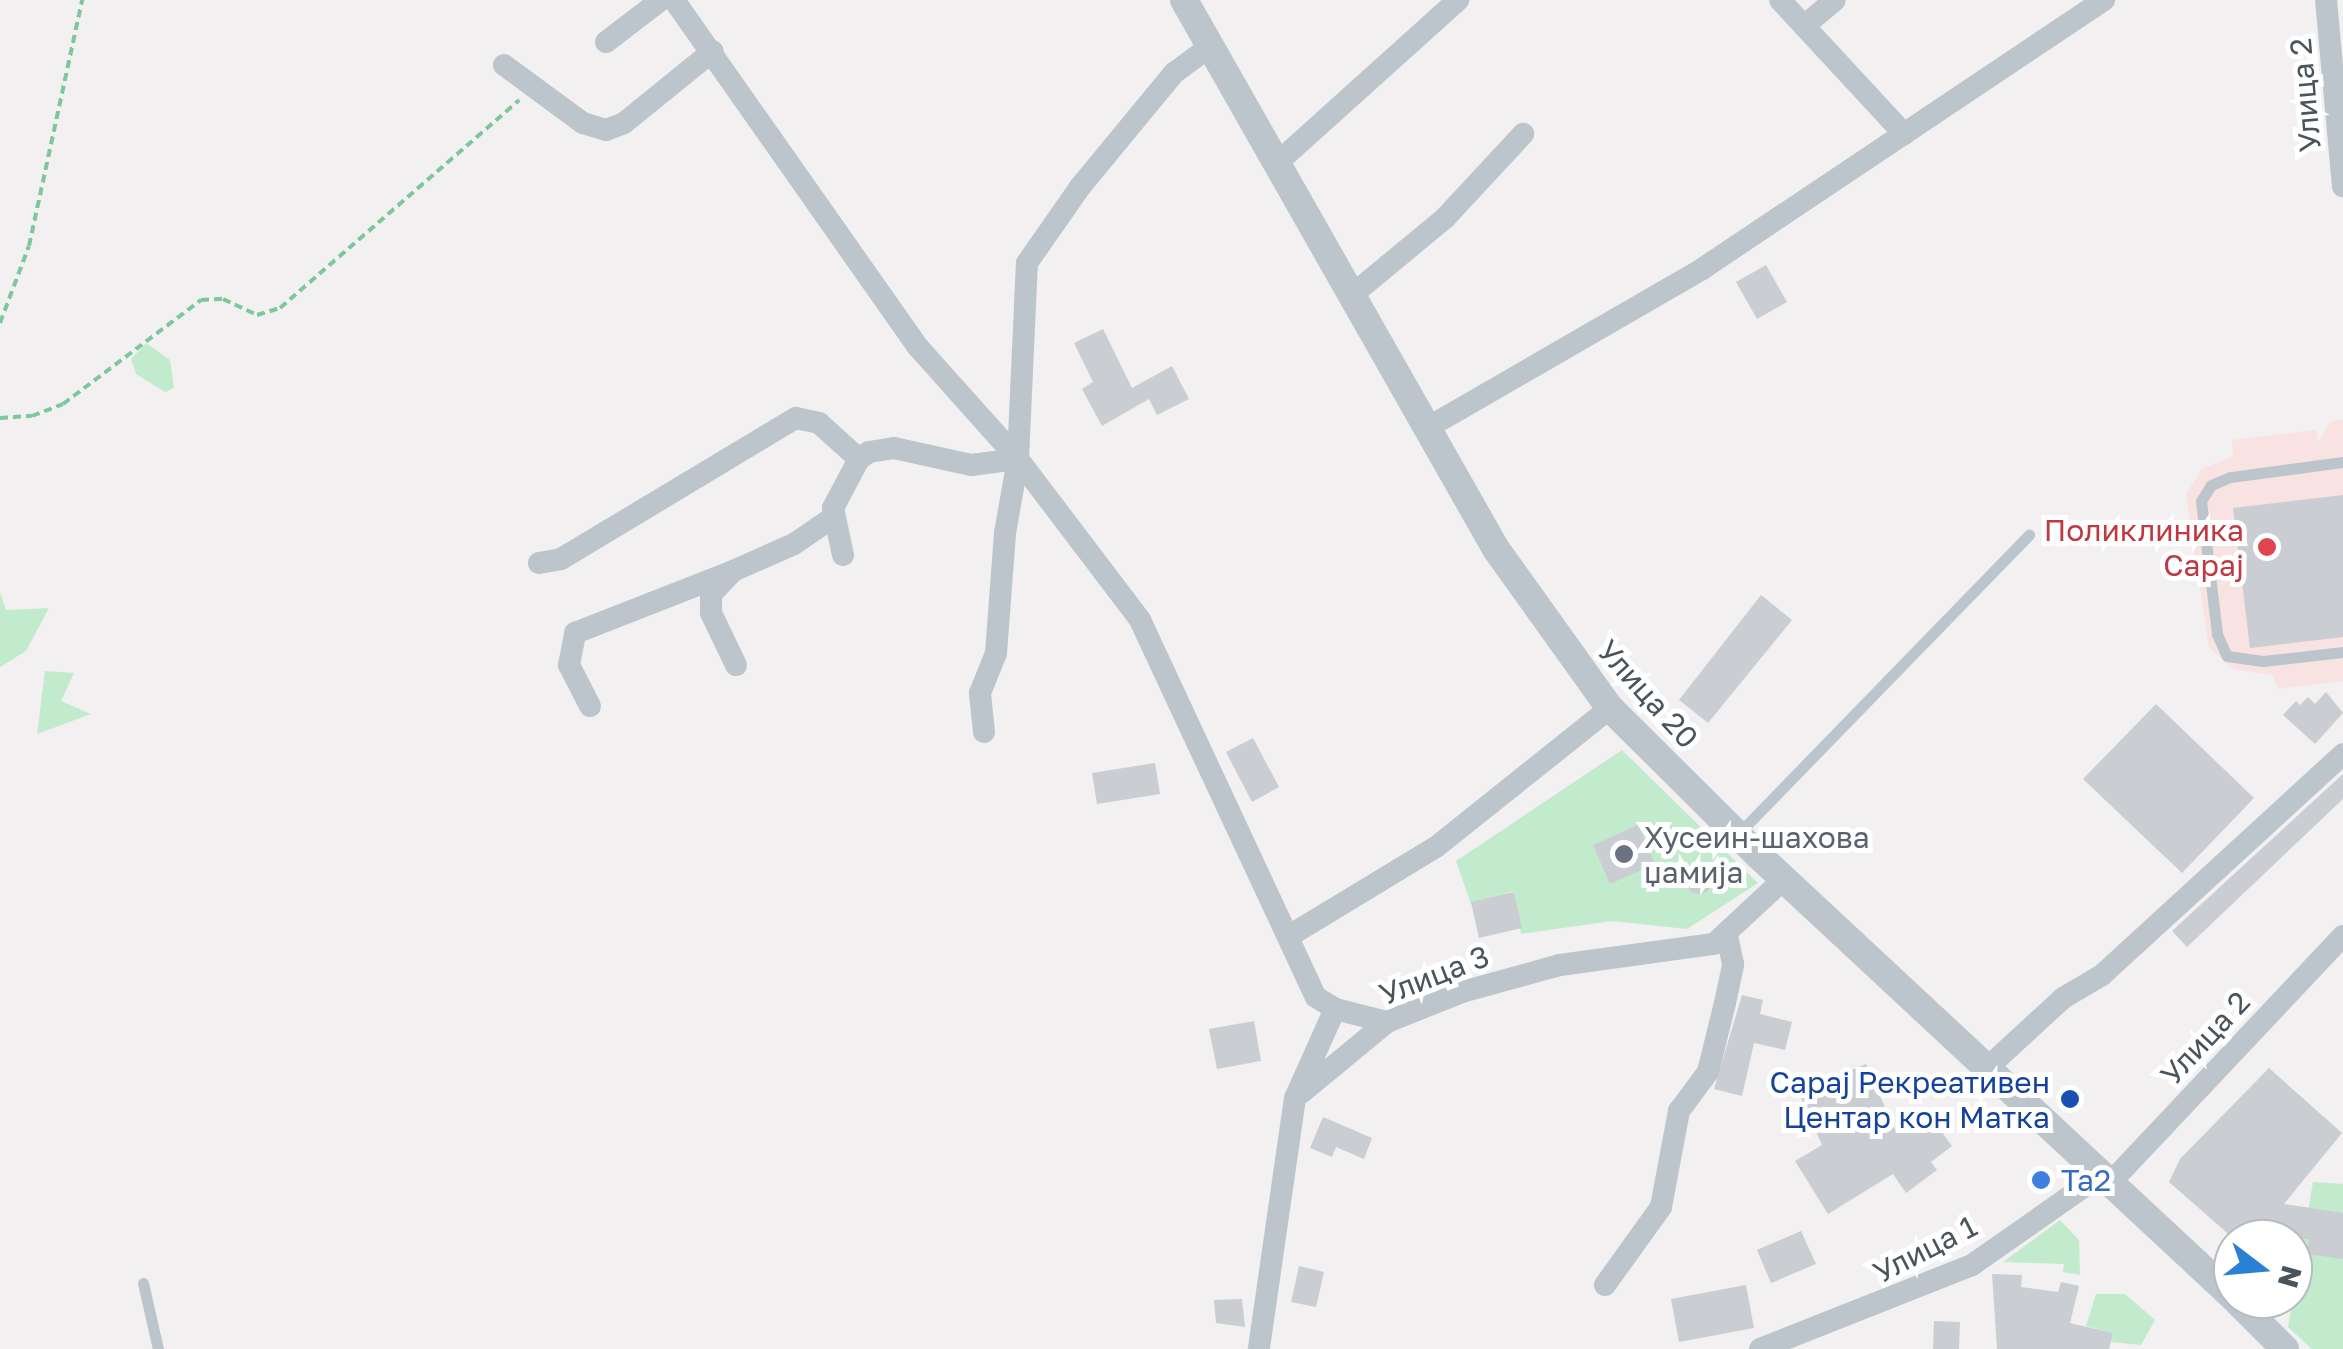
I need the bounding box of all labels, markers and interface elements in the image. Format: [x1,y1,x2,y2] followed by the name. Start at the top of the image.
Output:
[2282,36,2328,154] street label: Улица 2
[2044,512,2244,582] place label: Поликлиника Сарај
[2254,534,2280,560] marker: Поликлиника Сарај
[1590,633,1706,755] street label: Улица 20
[1644,819,1870,890] place label: Хусеин-шахова џамија
[1613,843,1635,865] marker: Хусеин-шахова џамија
[1374,938,1494,1012] street label: Улица 3
[2153,984,2257,1092] street label: Улица 2
[1770,1064,2050,1134] place label: Сарај Рекреативен Центар кон Матка
[2059,1088,2081,1110] marker: Сарај Рекреативен Центар кон Матка
[2061,1162,2111,1198] place label: Ta2
[2030,1169,2052,1191] marker: Ta2
[1867,1208,1983,1290] street label: Улица 1
[2213,1219,2313,1319] north arrow
[2272,1262,2309,1292] text: N

